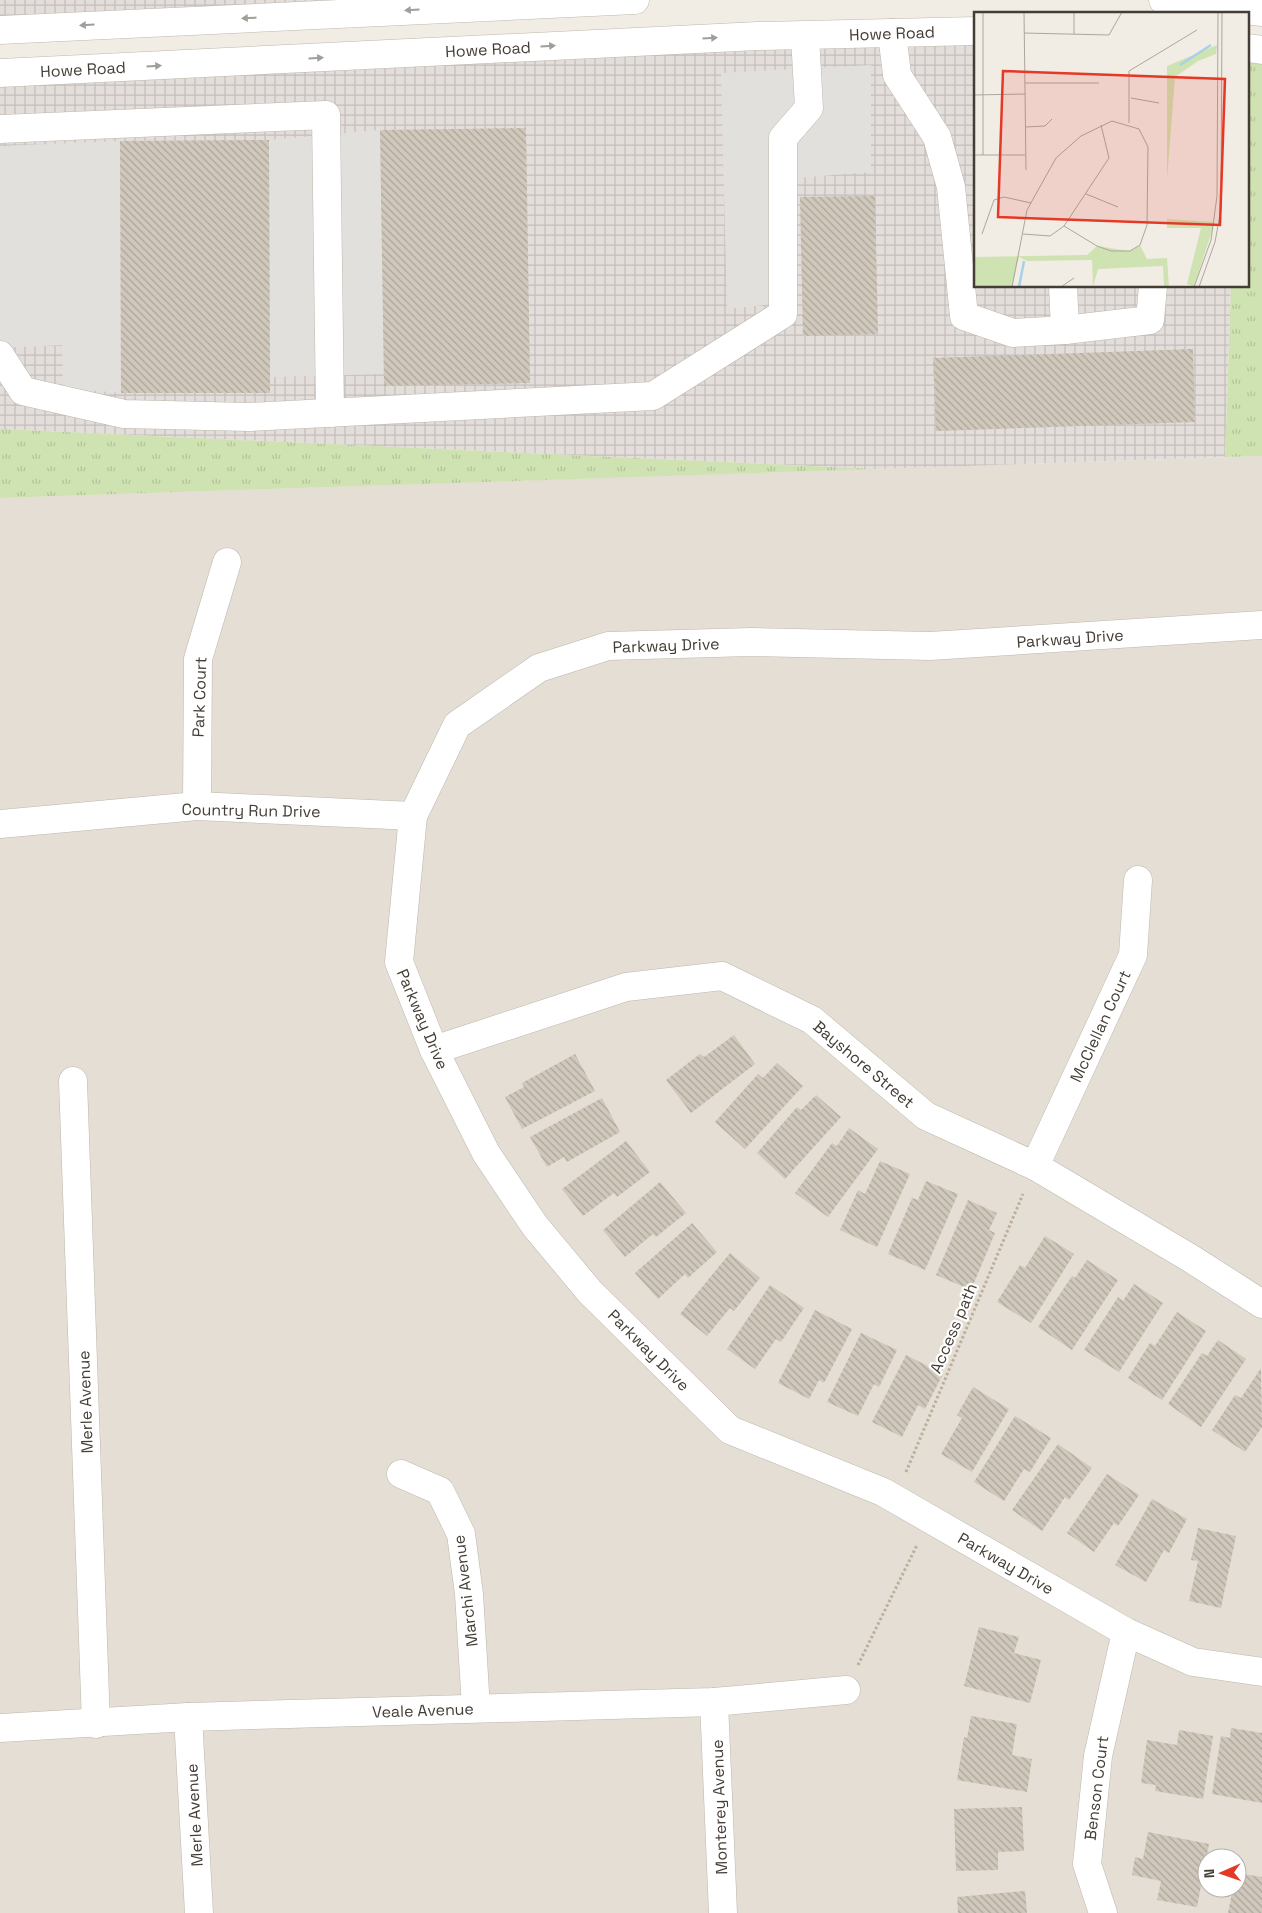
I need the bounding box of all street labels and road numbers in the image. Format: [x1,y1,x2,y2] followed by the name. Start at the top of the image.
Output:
[849,22,935,45] street label: Howe Road
[445,37,531,62] street label: Howe Road
[40,57,126,82] street label: Howe Road
[1016,624,1124,653] street label: Parkway Drive
[612,633,720,658] street label: Parkway Drive
[188,656,211,738] street label: Park Court
[181,799,321,822] street label: Country Run Drive
[392,966,453,1073] street label: Parkway Drive
[1065,967,1136,1086] street label: McClellan Court
[809,1016,919,1113] street label: Bayshore Street
[925,1280,982,1376] street label: Access path
[603,1305,694,1396] street label: Parkway Drive
[73,1350,98,1454] street label: Merle Avenue
[954,1528,1057,1599] street label: Parkway Drive
[448,1534,483,1648] street label: Marchi Avenue
[372,1698,474,1723] street label: Veale Avenue
[1080,1734,1113,1842] street label: Benson Court
[707,1739,732,1875] street label: Monterey Avenue
[181,1763,208,1867] street label: Merle Avenue

